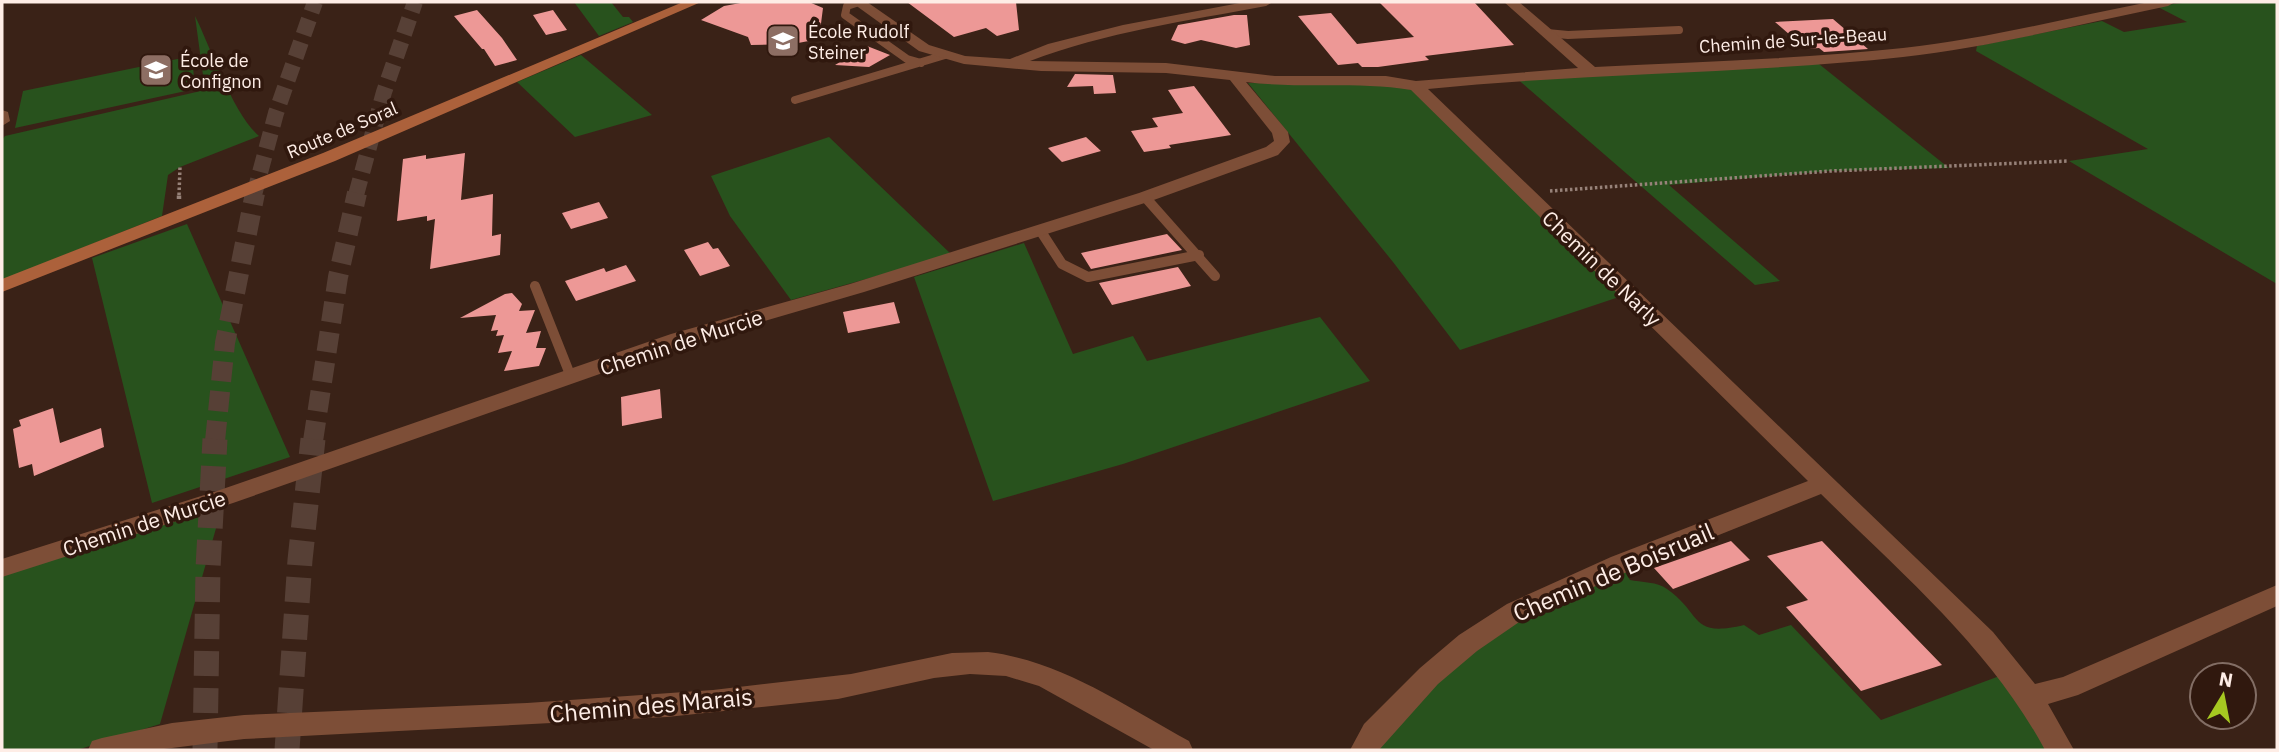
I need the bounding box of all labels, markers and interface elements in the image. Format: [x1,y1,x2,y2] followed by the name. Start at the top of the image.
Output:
[808,20,910,64] place label: École Rudolf Steiner
[764,22,802,60] school or university icon: École Rudolf Steiner
[1698,22,1888,58] street label: Chemin de Sur-le-Beau
[180,49,262,93] place label: École de Confignon
[137,51,175,89] school or university icon: École de Confignon
[283,96,401,164] street label: Route de Soral
[1536,204,1668,332] street label: Chemin de Narly
[596,302,766,382] street label: Chemin de Murcie
[59,483,229,563] street label: Chemin de Murcie
[1508,515,1718,629] street label: Chemin de Boisruail
[2188,661,2258,731] north arrow
[2217,666,2235,692] text: N
[548,680,754,730] street label: Chemin des Marais

